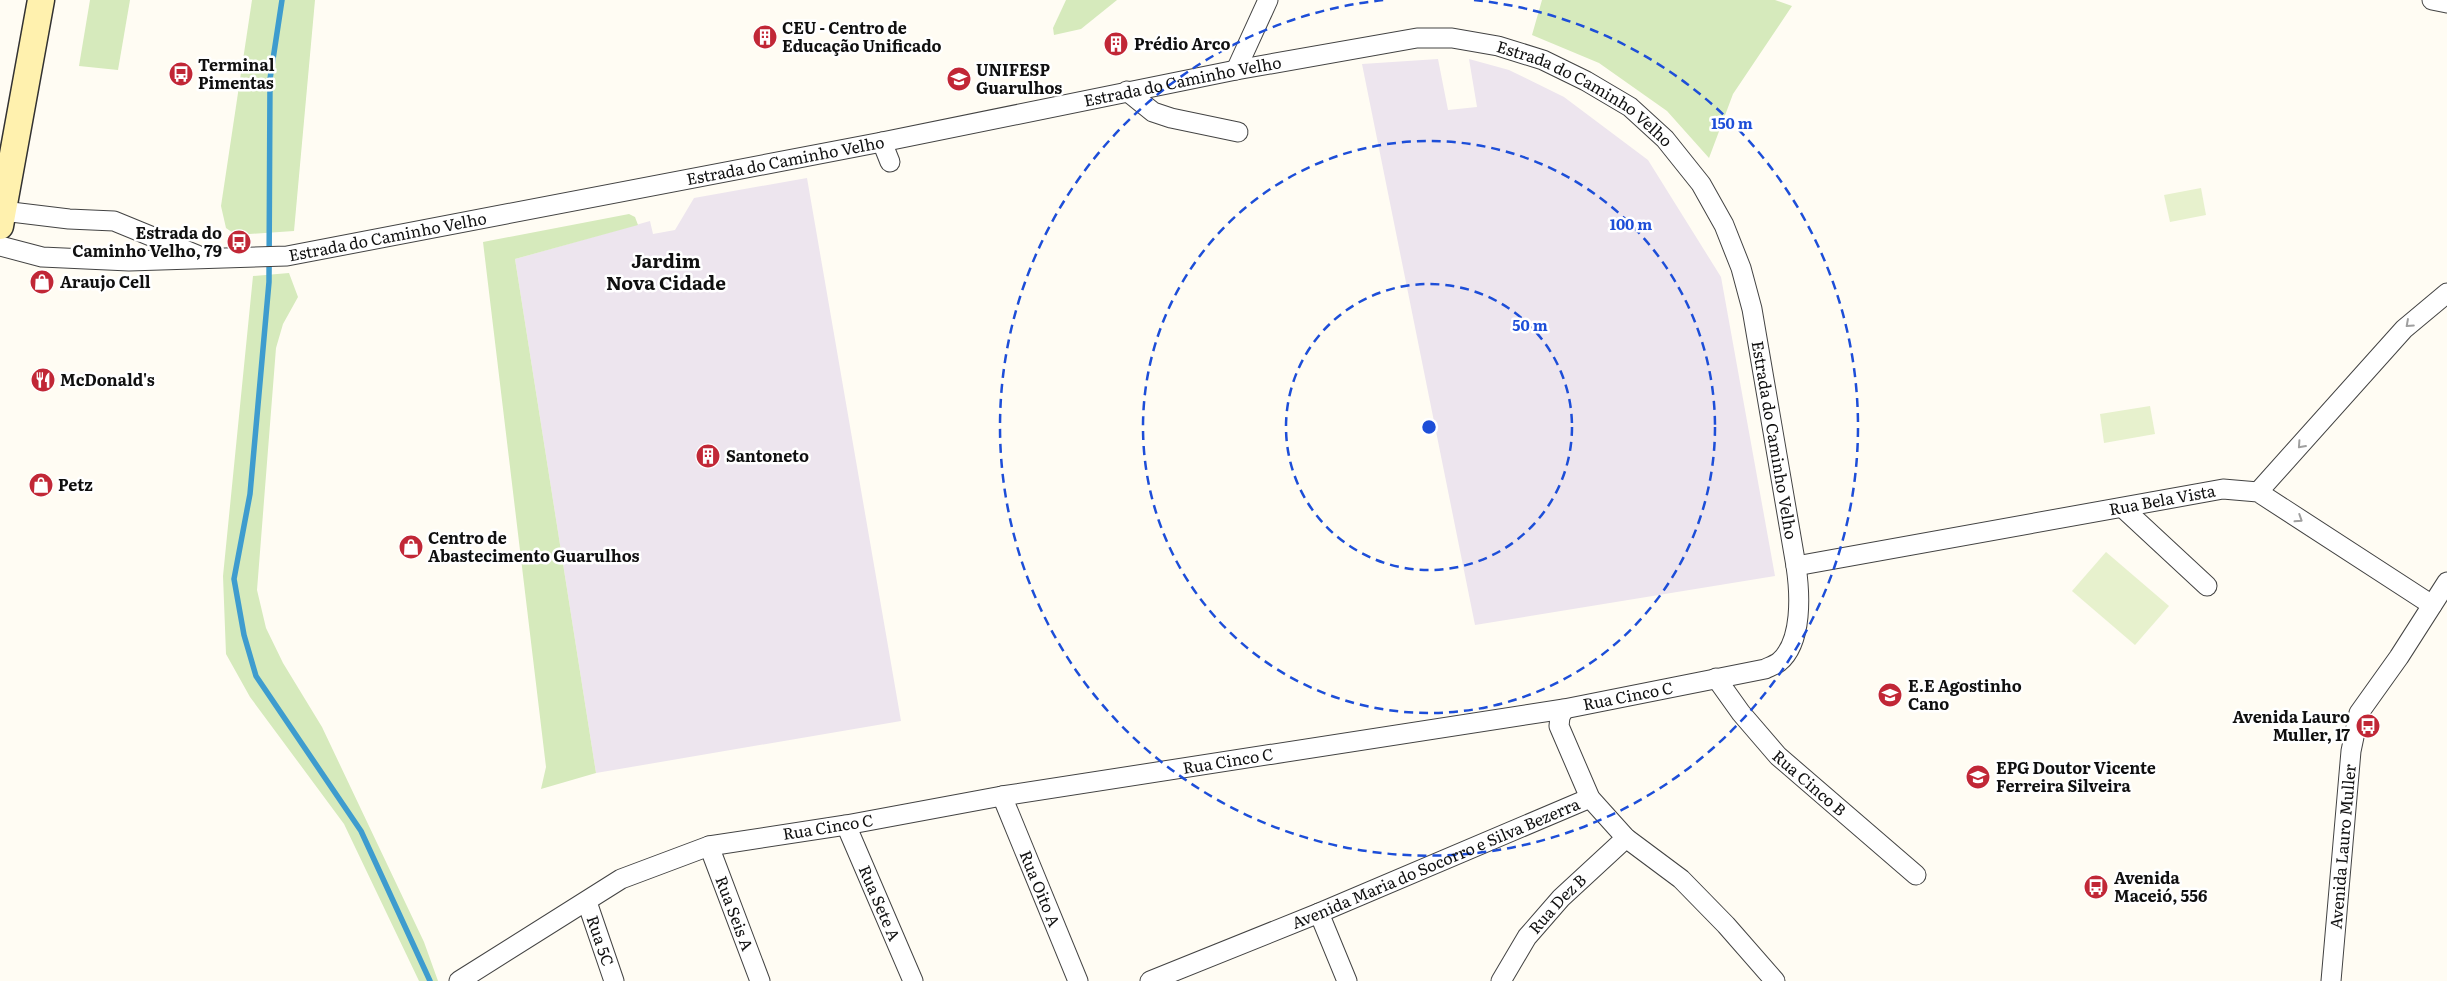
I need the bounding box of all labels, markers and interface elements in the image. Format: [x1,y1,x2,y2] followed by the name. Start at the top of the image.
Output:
[782,15,942,57] place label: CEU - Centro de Educação Unificado
[752,24,778,50] building icon: CEU - Centro de Educação Unificado
[1103,31,1129,57] building icon: Prédio Arco
[1134,31,1230,55] place label: Prédio Arco
[1494,33,1679,151] street label: Estrada do Caminho Velho
[1081,49,1283,112] street label: Estrada do Caminho Velho
[198,52,275,94] place label: Terminal Pimentas
[976,57,1062,99] place label: UNIFESP Guarulhos
[168,61,194,87] bus stop icon: Terminal Pimentas
[946,66,972,92] school or university icon: UNIFESP Guarulhos
[1711,111,1753,134] text: 150 m
[684,129,886,190] street label: Estrada do Caminho Velho
[286,205,488,266] street label: Estrada do Caminho Velho
[1610,212,1652,235] text: 100 m
[72,220,222,262] place label: Estrada do Caminho Velho, 79
[226,229,252,255] bus stop icon: Estrada do Caminho Velho, 79
[606,246,726,296] district label: Jardim Nova Cidade
[29,269,55,295] shop icon: Araujo Cell
[60,269,151,293] place label: Araujo Cell
[1512,313,1548,336] text: 50 m
[2406,318,2415,327] one-way arrow
[1747,339,1804,541] street label: Estrada do Caminho Velho
[30,367,56,393] restaurant icon: McDonald's
[60,367,155,391] place label: McDonald's
[1420,418,1438,436] centre of rings
[2297,439,2306,448] one-way arrow
[695,443,721,469] building icon: Santoneto
[726,443,809,467] place label: Santoneto
[28,472,54,498] shop icon: Petz
[58,472,93,496] place label: Petz
[2107,478,2217,520] street label: Rua Bela Vista
[2294,512,2303,522] one-way arrow
[428,525,640,567] place label: Centro de Abastecimento Guarulhos
[398,534,424,560] shop icon: Centro de Abastecimento Guarulhos
[1908,673,2022,715] place label: E.E Agostinho Cano
[1581,675,1675,716] street label: Rua Cinco C
[1877,682,1903,708] school or university icon: E.E Agostinho Cano
[2232,704,2350,746] place label: Avenida Lauro Muller, 17
[2355,713,2381,739] bus stop icon: Avenida Lauro Muller, 17
[1181,741,1275,779] street label: Rua Cinco C
[1768,743,1852,821] street label: Rua Cinco B
[1996,755,2156,797] place label: EPG Doutor Vicente Ferreira Silveira
[2323,763,2361,930] street label: Avenida Lauro Muller
[1965,764,1991,790] school or university icon: EPG Doutor Vicente Ferreira Silveira
[1288,791,1583,934] street label: Avenida Maria do Socorro e Silva Bezerra
[781,807,875,845] street label: Rua Cinco C
[1014,846,1067,930] street label: Rua Oito A
[854,861,907,945] street label: Rua Sete A
[2114,865,2207,907] place label: Avenida Maceió, 556
[1522,868,1591,939] street label: Rua Dez B
[710,872,761,954] street label: Rua Seis A
[2083,874,2109,900] bus stop icon: Avenida Maceió, 556
[581,912,621,969] street label: Rua 5C

